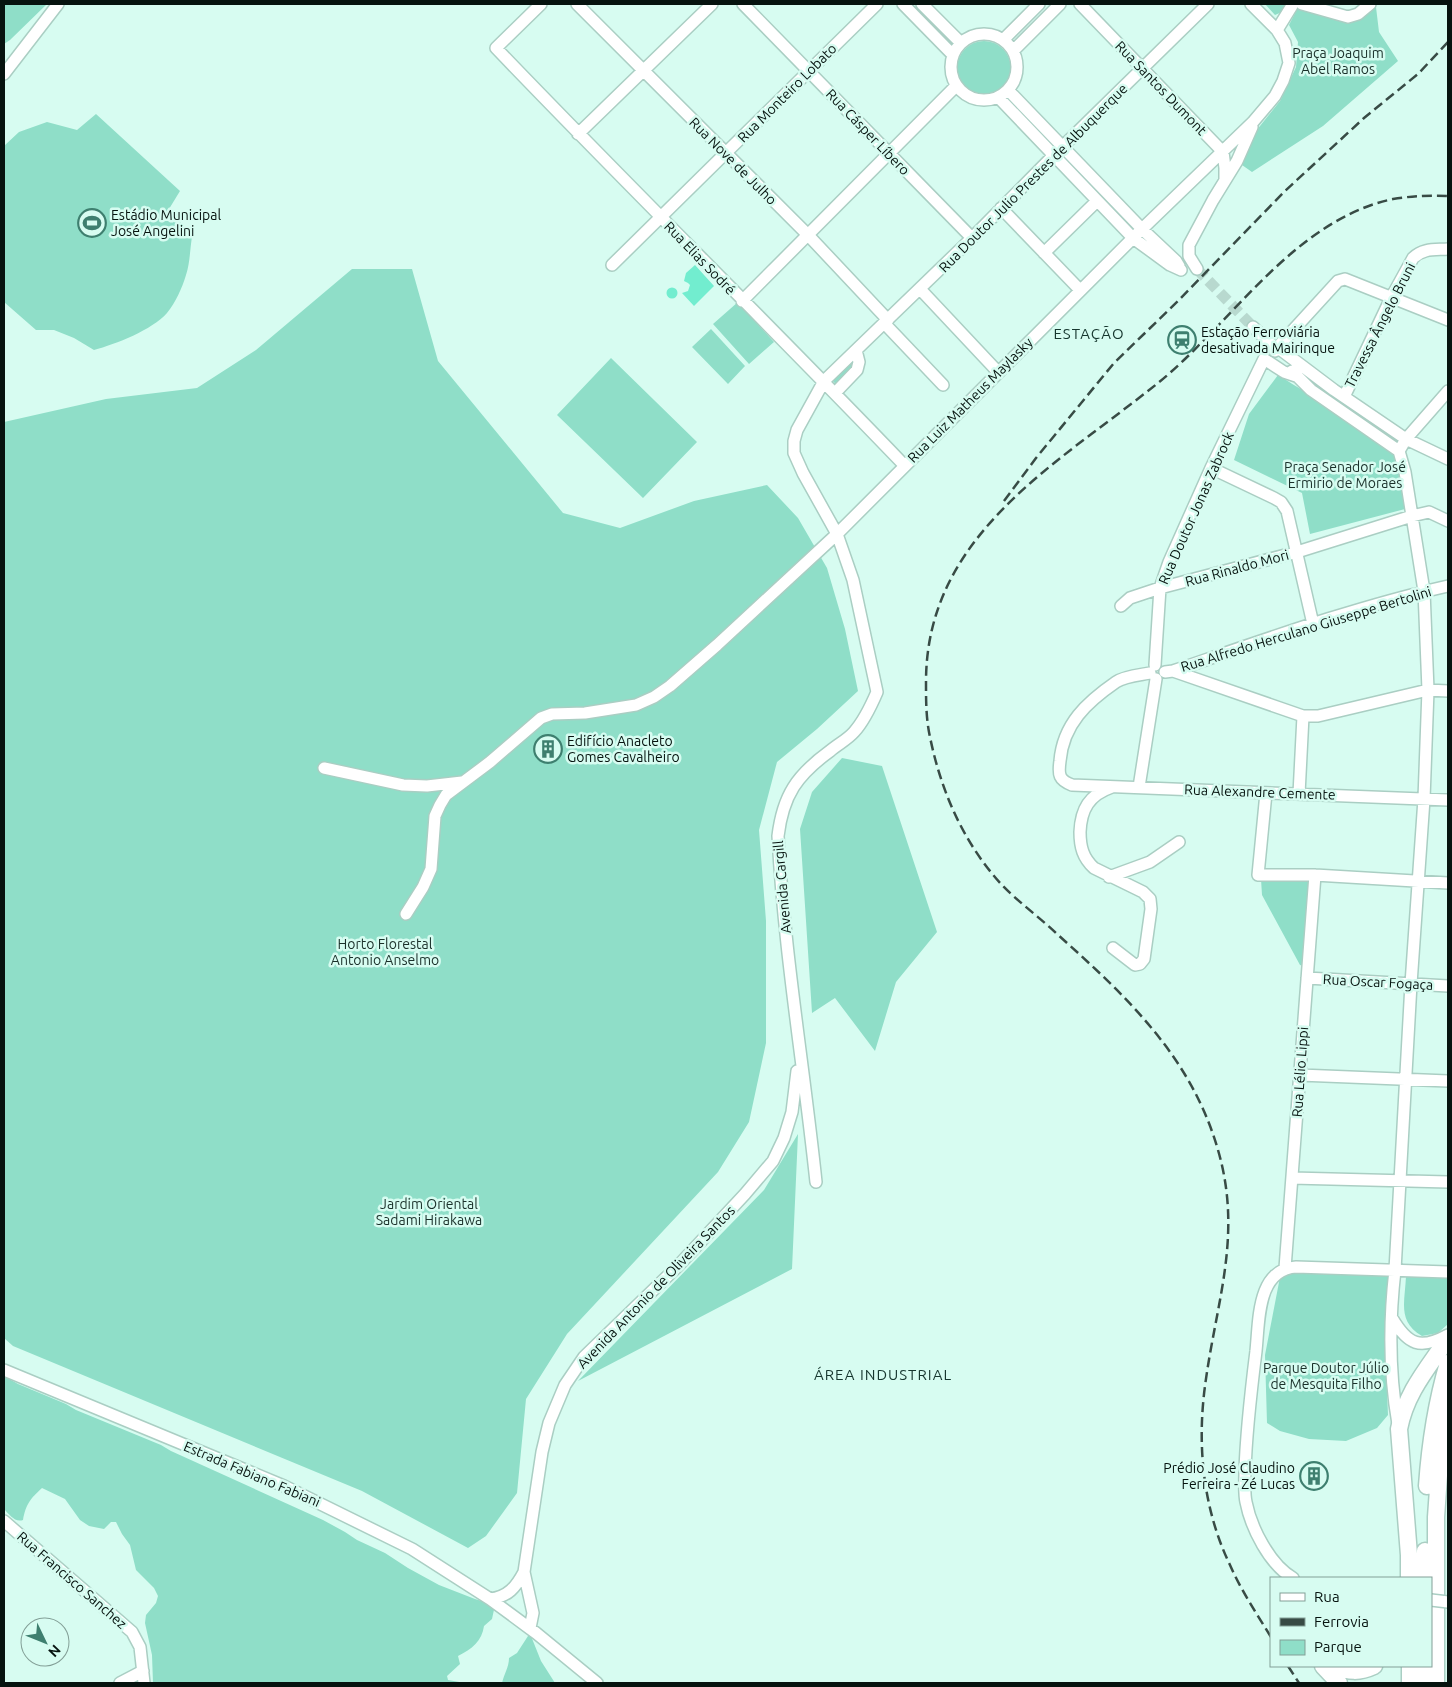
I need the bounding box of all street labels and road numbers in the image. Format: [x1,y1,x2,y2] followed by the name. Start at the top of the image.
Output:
[1112,38,1210,139] street label: Rua Santos Dumont
[734,40,840,146] street label: Rua Monteiro Lobato
[935,80,1131,276] street label: Rua Doutor Julio Prestes de Albuquerque
[823,86,913,178] street label: Rua Cásper Líbero
[686,114,780,208] street label: Rua Nove de Julho
[661,218,739,298] street label: Rua Elias Sodré
[1341,259,1419,390] street label: Travessa Ângelo Bruni
[904,334,1036,466] street label: Rua Luiz Matheus Maylasky
[1155,429,1237,587] street label: Rua Doutor Jonas Zabrock
[1183,546,1291,590] street label: Rua Rinaldo Mori
[1179,583,1433,675] street label: Rua Alfredo Herculano Giuseppe Bertolini
[1184,781,1336,803] street label: Rua Alexandre Cemente
[770,839,794,934] street label: Avenida Cargill
[1322,971,1434,993] street label: Rua Oscar Fogaça
[1289,1026,1311,1118] street label: Rua Lélio Lippi
[574,1202,738,1372] street label: Avenida Antonio de Oliveira Santos
[181,1438,323,1510] street label: Estrada Fabiano Fabiani
[14,1528,130,1632] street label: Rua Francisco Sanchez

